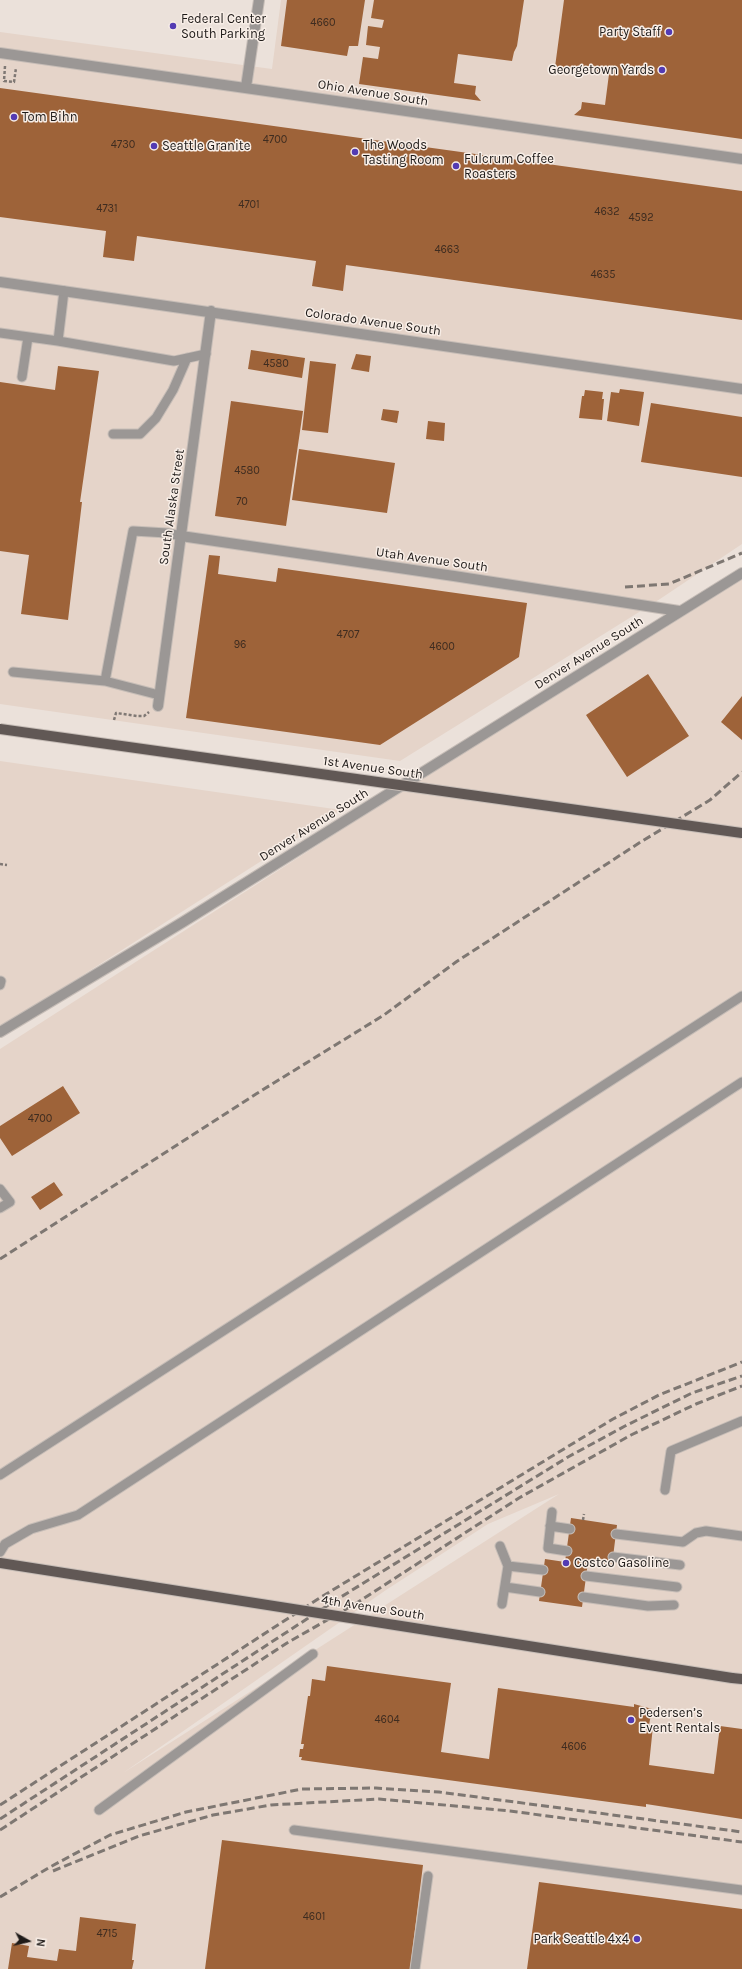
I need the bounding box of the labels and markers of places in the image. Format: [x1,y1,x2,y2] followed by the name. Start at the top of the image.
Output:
[181,11,266,42] place label: Federal Center South Parking
[168,21,178,31] marker: Federal Center South Parking
[599,24,661,40] place label: Party Staff
[664,27,674,37] marker: Party Staff
[548,62,654,78] place label: Georgetown Yards
[657,65,667,75] marker: Georgetown Yards
[22,109,77,125] place label: Tom Bihn
[9,112,19,122] marker: Tom Bihn
[363,137,444,168] place label: The Woods Tasting Room
[162,138,250,154] place label: Seattle Granite
[149,141,159,151] marker: Seattle Granite
[350,147,360,157] marker: The Woods Tasting Room
[464,151,554,182] place label: Fulcrum Coffee Roasters
[451,161,461,171] marker: Fulcrum Coffee Roasters
[574,1555,669,1571] place label: Costco Gasoline
[561,1558,571,1568] marker: Costco Gasoline
[639,1705,720,1736] place label: Pedersen’s Event Rentals
[626,1715,636,1725] marker: Pedersen’s Event Rentals
[533,1931,629,1947] place label: Park Seattle 4x4
[632,1934,642,1944] marker: Park Seattle 4x4

